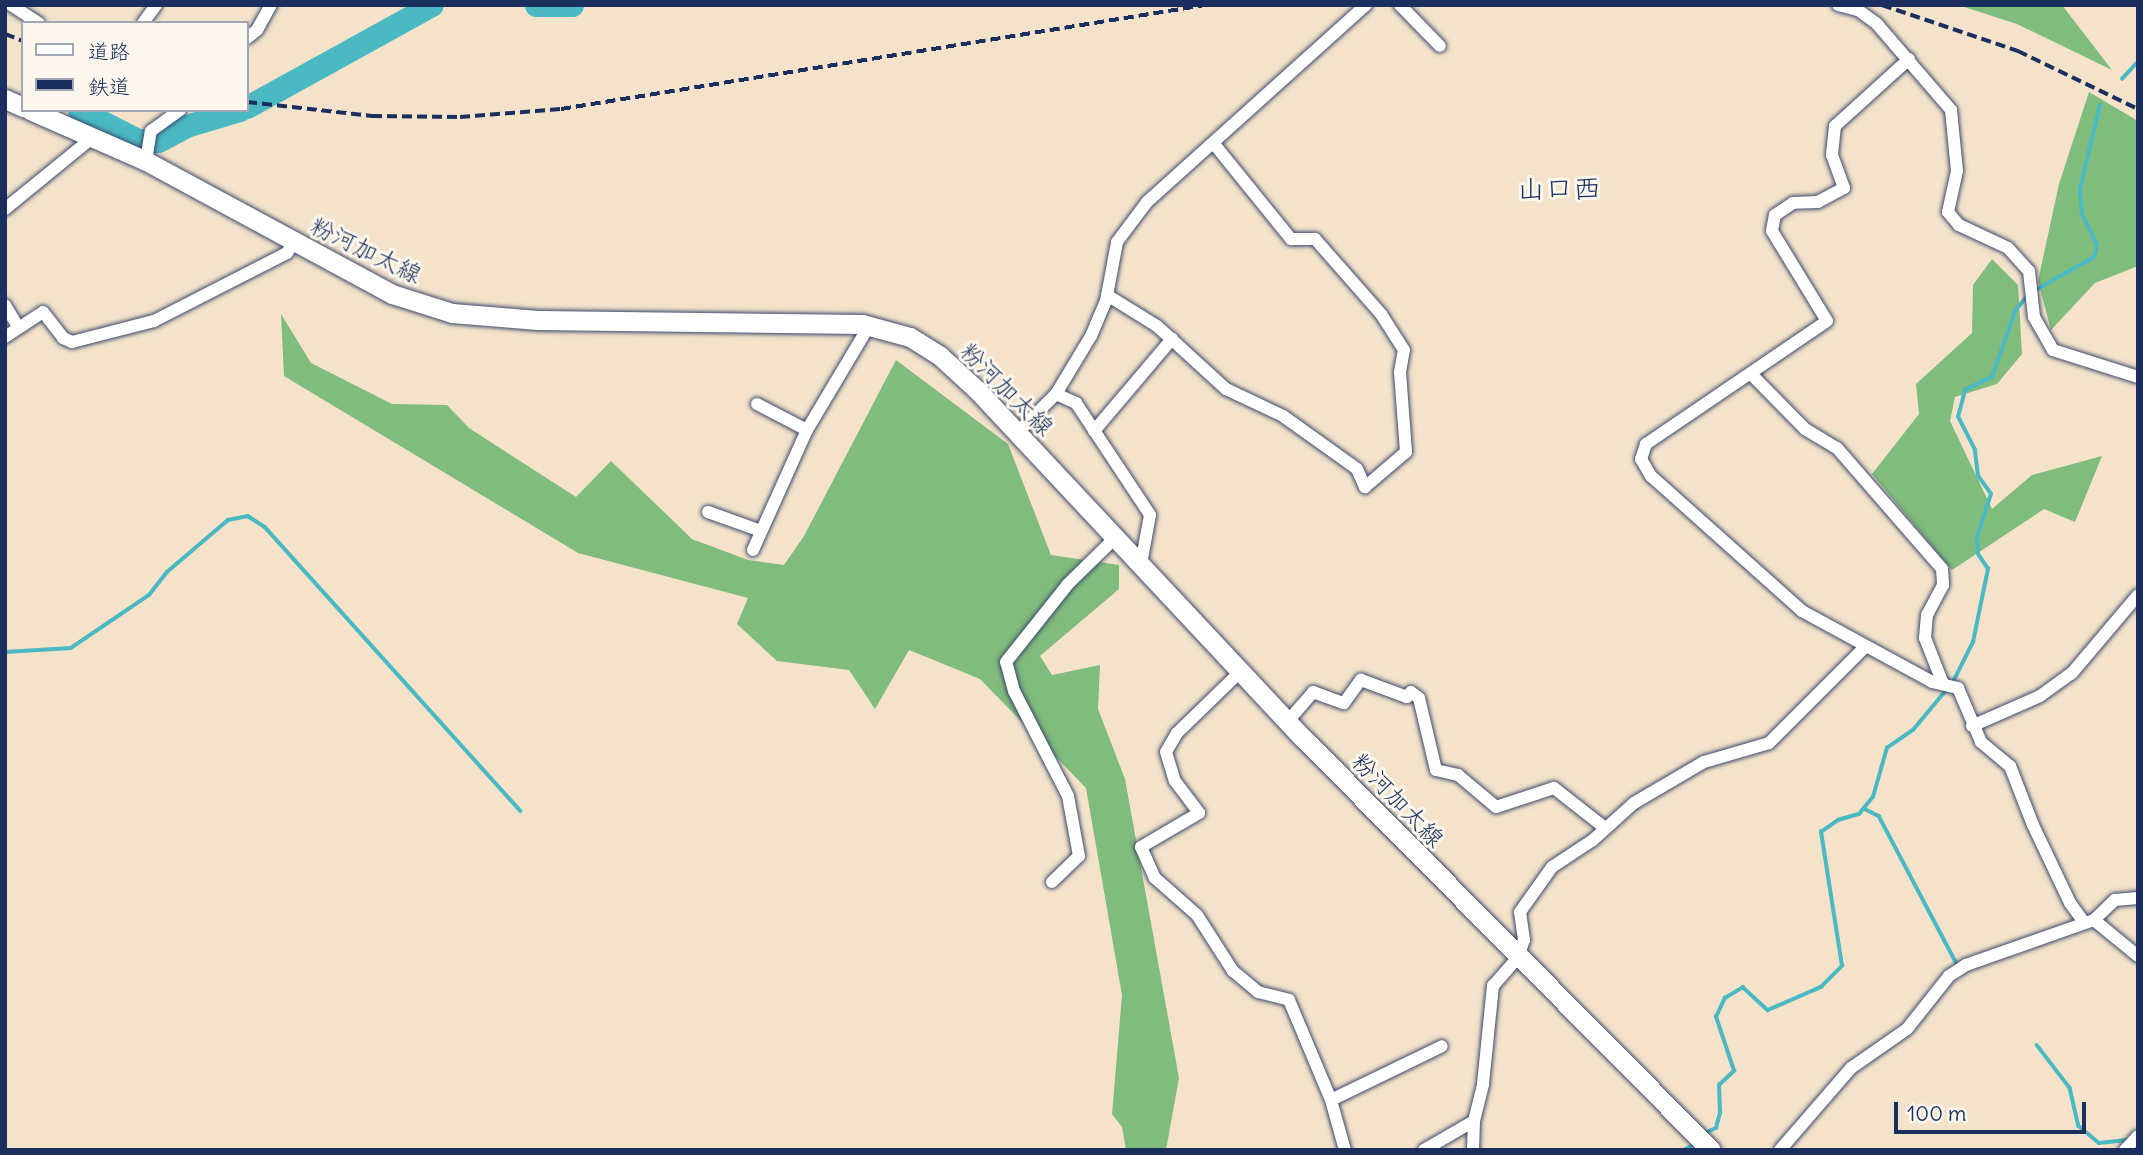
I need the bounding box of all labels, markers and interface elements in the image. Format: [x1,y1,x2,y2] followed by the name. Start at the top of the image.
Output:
[21,21,248,112] legend
[88,38,130,65] text: 道路
[88,73,130,100] text: 鉄道
[1517,171,1601,205] district label: 山口西
[306,211,426,289] street label: 粉河加太線
[954,336,1060,442] street label: 粉河加太線
[1346,747,1450,853] street label: 粉河加太線
[1898,1088,2090,1132] scale bar
[1907,1100,1966,1127] text: 100 m

